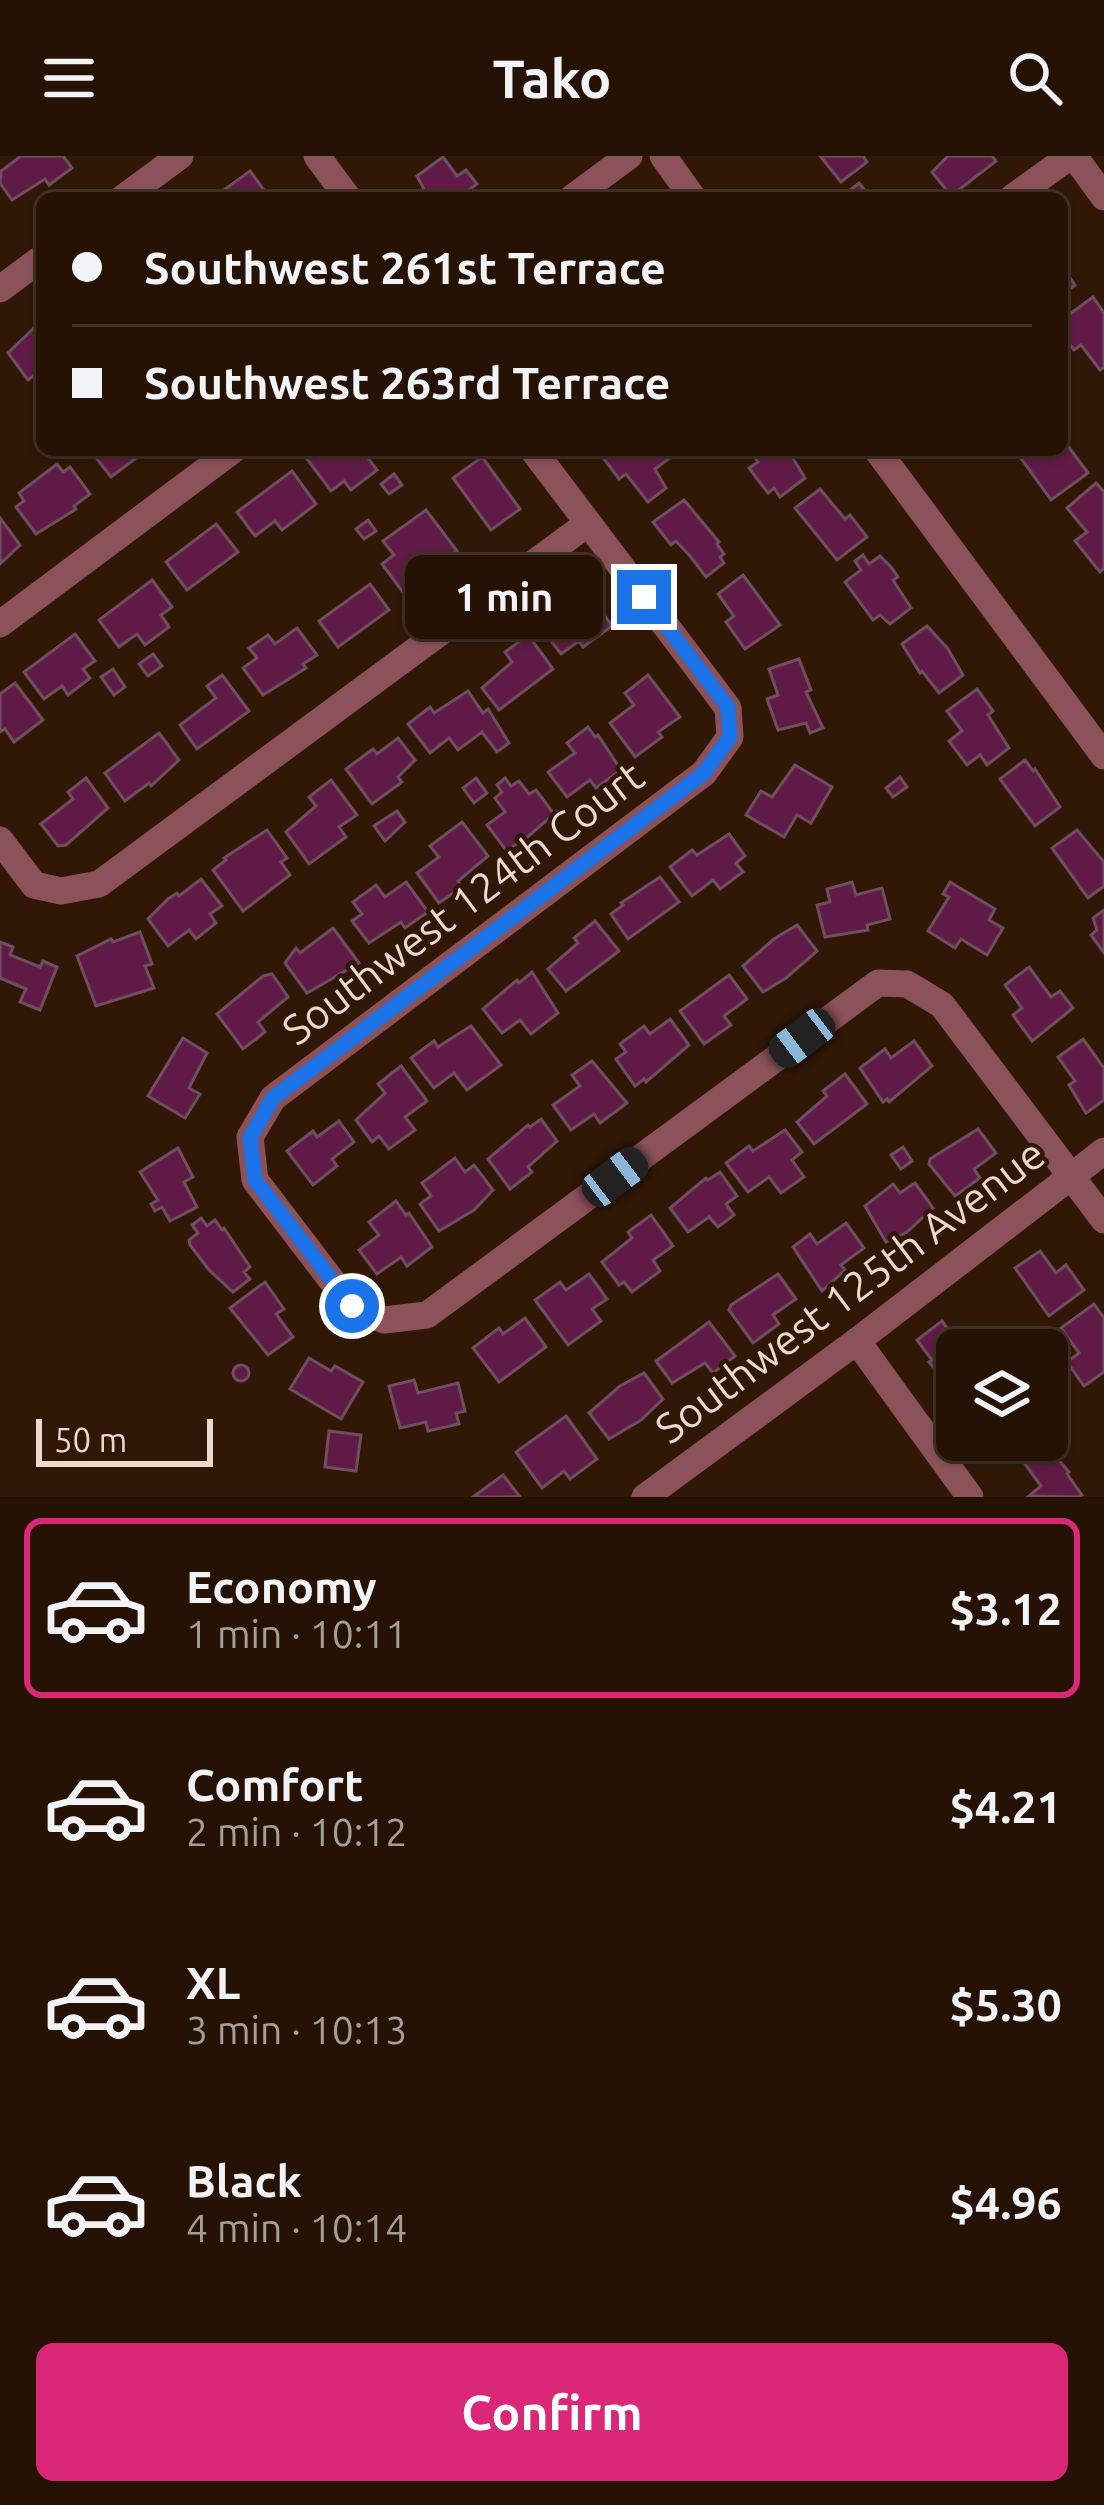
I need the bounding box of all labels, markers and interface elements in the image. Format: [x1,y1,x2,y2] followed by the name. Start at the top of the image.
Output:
[36,45,102,111] icon: menu
[1002,45,1068,111] icon: search
[492,48,612,108] text: Tako
[144,242,666,293] text: Southwest 261st Terrace
[144,357,670,408] text: Southwest 263rd Terrace
[404,555,602,639] callout: 1 min
[617,570,671,624] route end
[455,575,553,618] text: 1 min
[273,752,652,1053] street label: Southwest 124th Court
[762,1002,842,1074] car
[646,1129,1053,1452] street label: Southwest 125th Avenue
[575,1141,655,1213] car
[325,1279,379,1333] route start
[936,1329,1068,1461] map controls
[936,1329,1068,1461] button: layers
[36,1413,213,1466] scale bar
[54,1421,127,1458] text: 50 m
[42,1554,150,1662] icon: car
[186,1561,377,1612] text: Economy
[949,1583,1062,1634] text: $3.12
[186,1612,407,1655] text: 1 min · 10:11
[42,1752,150,1860] icon: car
[186,1759,363,1810] text: Comfort
[949,1781,1062,1832] text: $4.21
[186,1810,407,1853] text: 2 min · 10:12
[42,1950,150,2058] icon: car
[186,1957,240,2008] text: XL
[949,1979,1062,2030] text: $5.30
[186,2008,407,2051] text: 3 min · 10:13
[42,2148,150,2256] icon: car
[186,2155,302,2206] text: Black
[949,2177,1062,2228] text: $4.96
[186,2206,407,2249] text: 4 min · 10:14
[36,2343,1068,2481] button: Confirm

